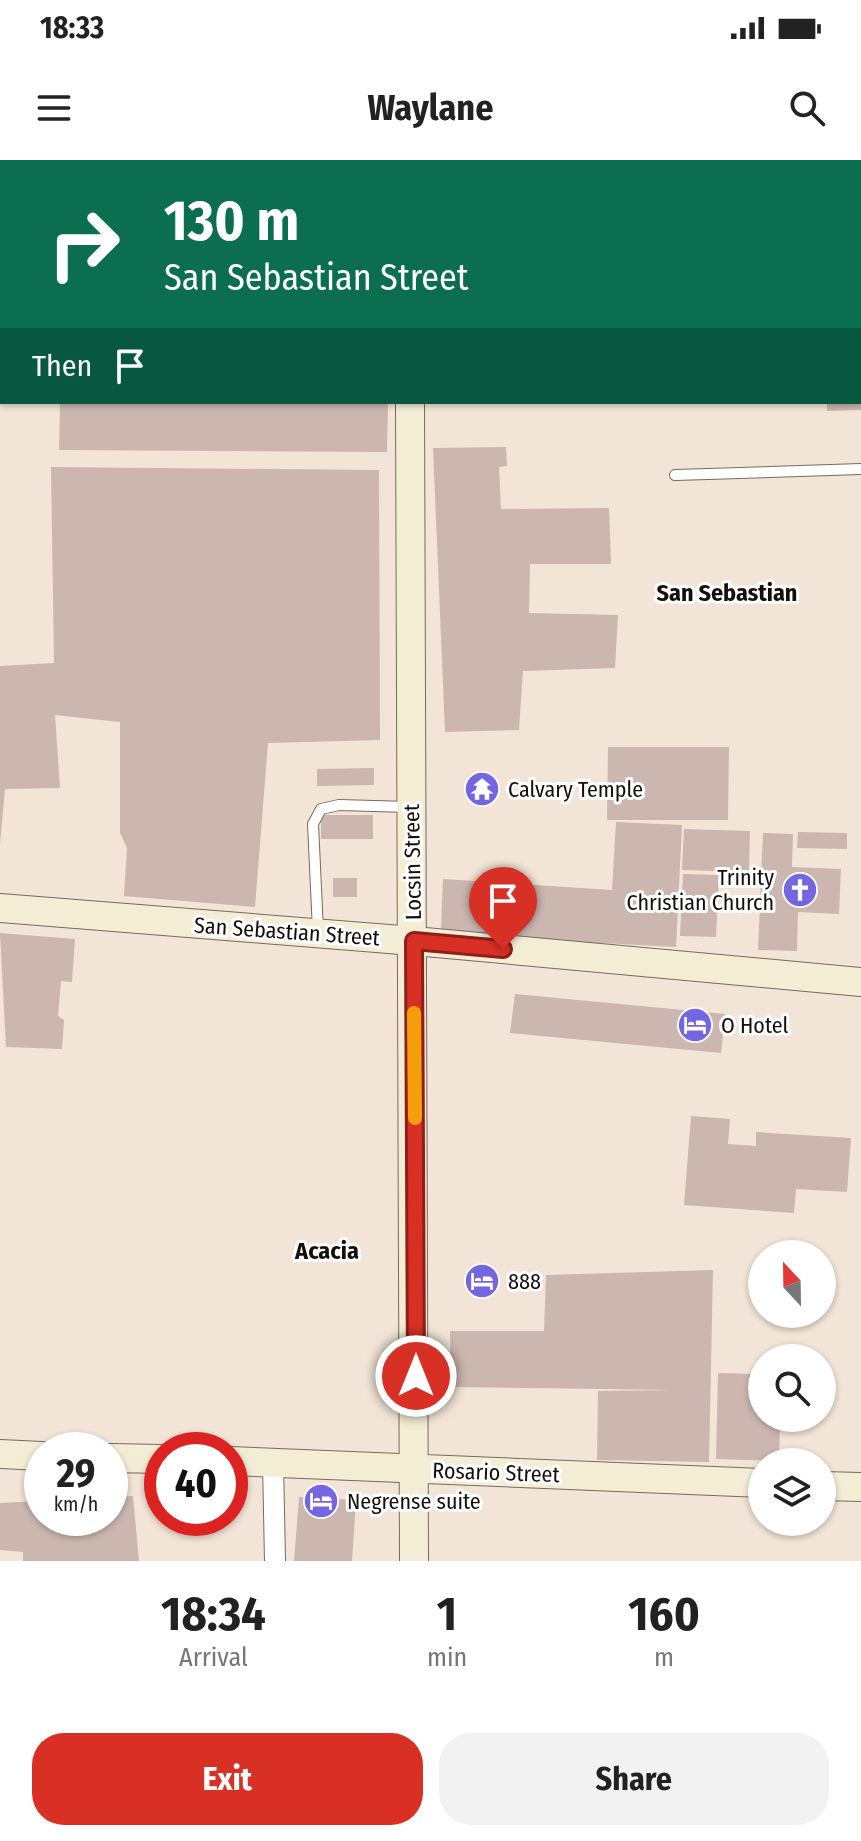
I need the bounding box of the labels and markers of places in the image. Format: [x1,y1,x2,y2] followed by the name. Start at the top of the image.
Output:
[463,770,501,808] temple icon: Calvary Temple
[508,776,643,803] place label: Calvary Temple
[626,864,774,916] place label: Trinity Christian Church
[469,867,537,949] pin
[781,871,819,909] church icon: Trinity Christian Church
[676,1006,714,1044] hotel icon: O Hotel
[721,1012,789,1039] place label: O Hotel
[463,1262,501,1300] hotel icon: 888
[508,1268,541,1295] place label: 888
[302,1482,340,1520] hotel icon: Negrense suite
[347,1488,481,1515] place label: Negrense suite

